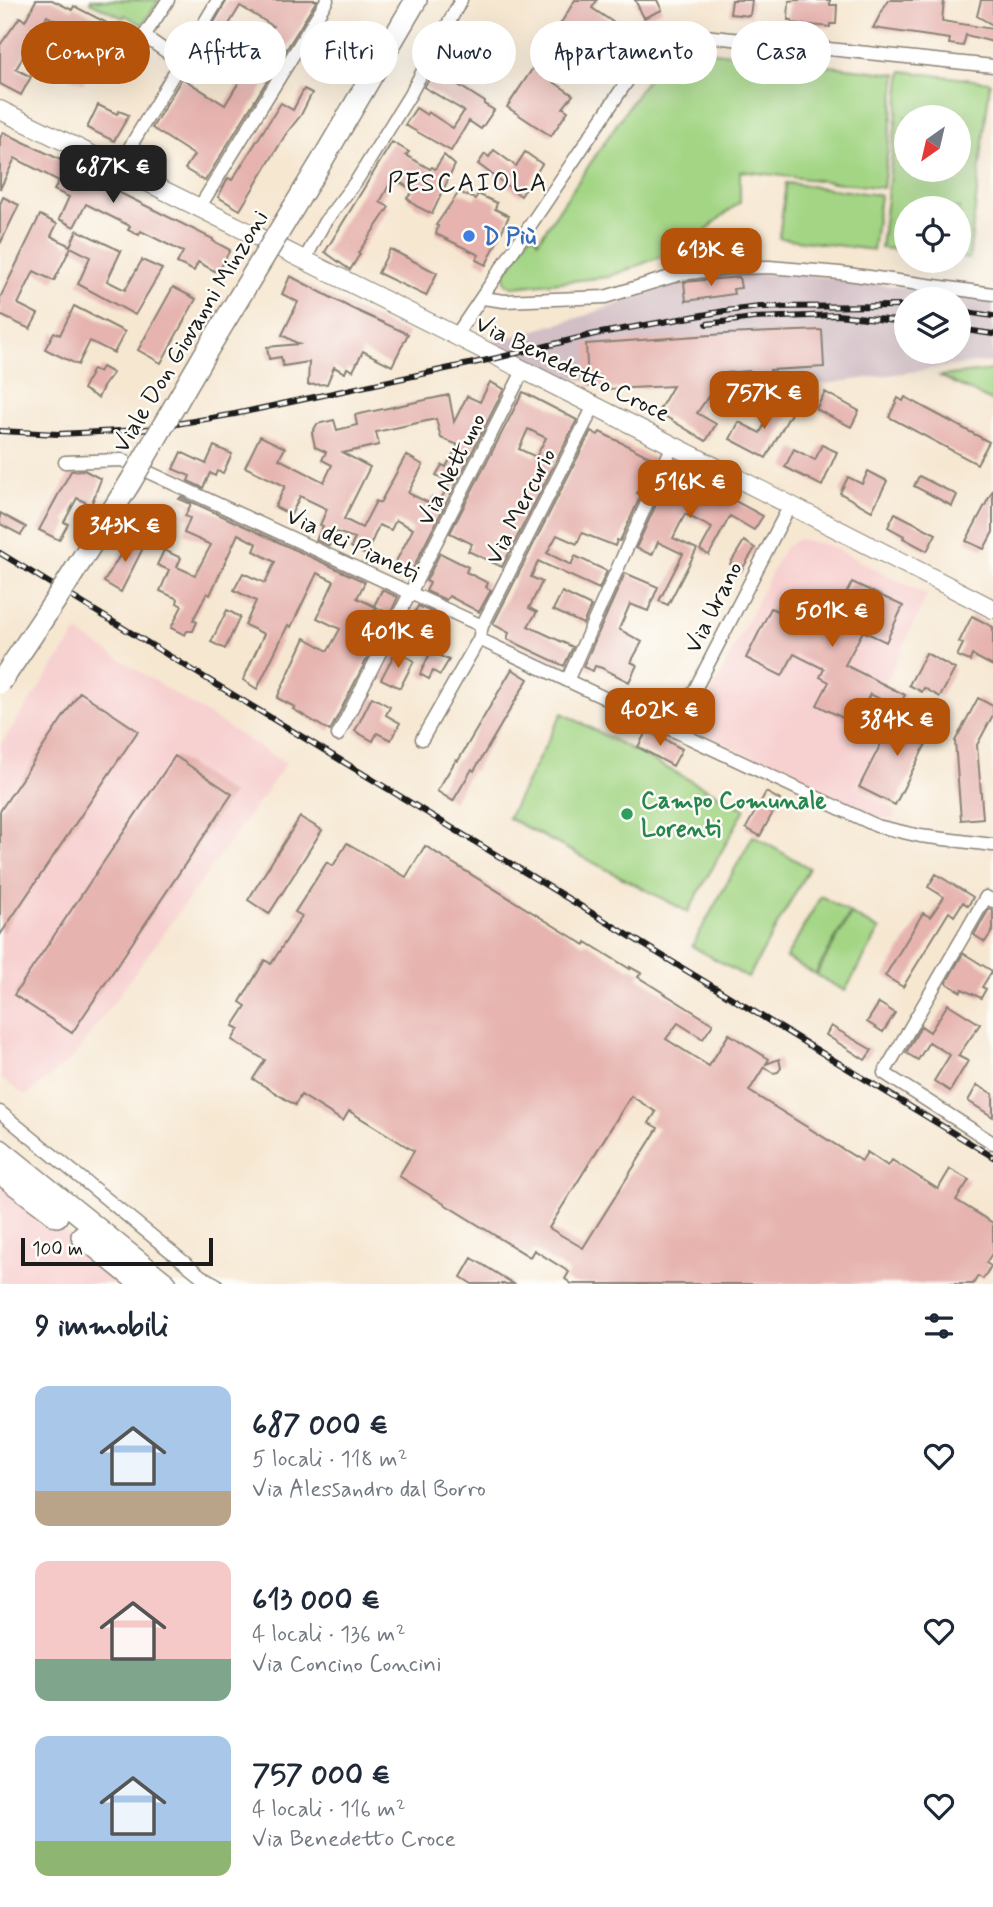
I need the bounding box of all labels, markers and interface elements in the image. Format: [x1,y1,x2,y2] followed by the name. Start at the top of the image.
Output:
[21,21,150,84] chip: Compra
[164,21,286,84] chip: Affitta
[300,21,398,84] chip: Filtri
[412,21,516,84] chip: Nuovo
[530,21,717,84] chip: Appartamento
[731,21,831,84] chip: Casa
[894,105,971,182] north arrow
[894,105,971,364] map controls
[56,146,170,205] pin: 687K €
[76,153,150,183] text: 687K €
[387,167,549,201] district label: PESCAIOLA
[894,196,971,273] button: locate
[106,205,276,459] street label: Viale Don Giovanni Minzoni
[483,222,536,253] place label: D Più
[461,228,477,244] marker: D Più
[654,229,768,288] pin: 613K €
[677,236,745,266] text: 613K €
[894,287,971,364] button: layers
[470,309,675,430] street label: Via Benedetto Croce
[707,372,821,431] pin: 757K €
[726,379,802,409] text: 757K €
[411,408,494,531] street label: Via Nettuno
[479,443,564,570] street label: Via Mercurio
[633,461,747,520] pin: 516K €
[654,468,726,498] text: 516K €
[281,501,424,590] street label: Via dei Pianeti
[68,504,182,564] pin: 343K €
[89,512,161,542] text: 343K €
[678,557,751,659] street label: Via Urano
[775,590,889,649] pin: 501K €
[795,597,869,627] text: 501K €
[341,610,455,670] pin: 401K €
[361,618,435,648] text: 401K €
[603,688,717,748] pin: 402K €
[621,696,699,726] text: 402K €
[840,698,954,758] pin: 384K €
[860,706,934,736] text: 384K €
[641,786,827,845] place label: Campo Comunale Lorenti
[619,806,635,822] marker: Campo Comunale Lorenti
[21,1235,214,1267] scale bar
[32,1237,83,1262] text: 100 m
[35,1307,169,1346] text: 9 immobili
[920,1307,958,1345] icon: filters
[252,1406,388,1445] text: 687 000 €
[91,1414,175,1498] icon: home
[920,1437,958,1475] icon: heart
[252,1445,408,1475] text: 5 locali · 118 m²
[252,1475,486,1505] text: Via Alessandro dal Borro
[252,1581,380,1620] text: 613 000 €
[91,1589,175,1673] icon: home
[920,1612,958,1650] icon: heart
[252,1620,406,1650] text: 4 locali · 136 m²
[252,1650,442,1680] text: Via Concino Concini
[252,1756,391,1795] text: 757 000 €
[91,1764,175,1848] icon: home
[920,1787,958,1825] icon: heart
[252,1795,406,1825] text: 4 locali · 116 m²
[252,1825,456,1855] text: Via Benedetto Croce

